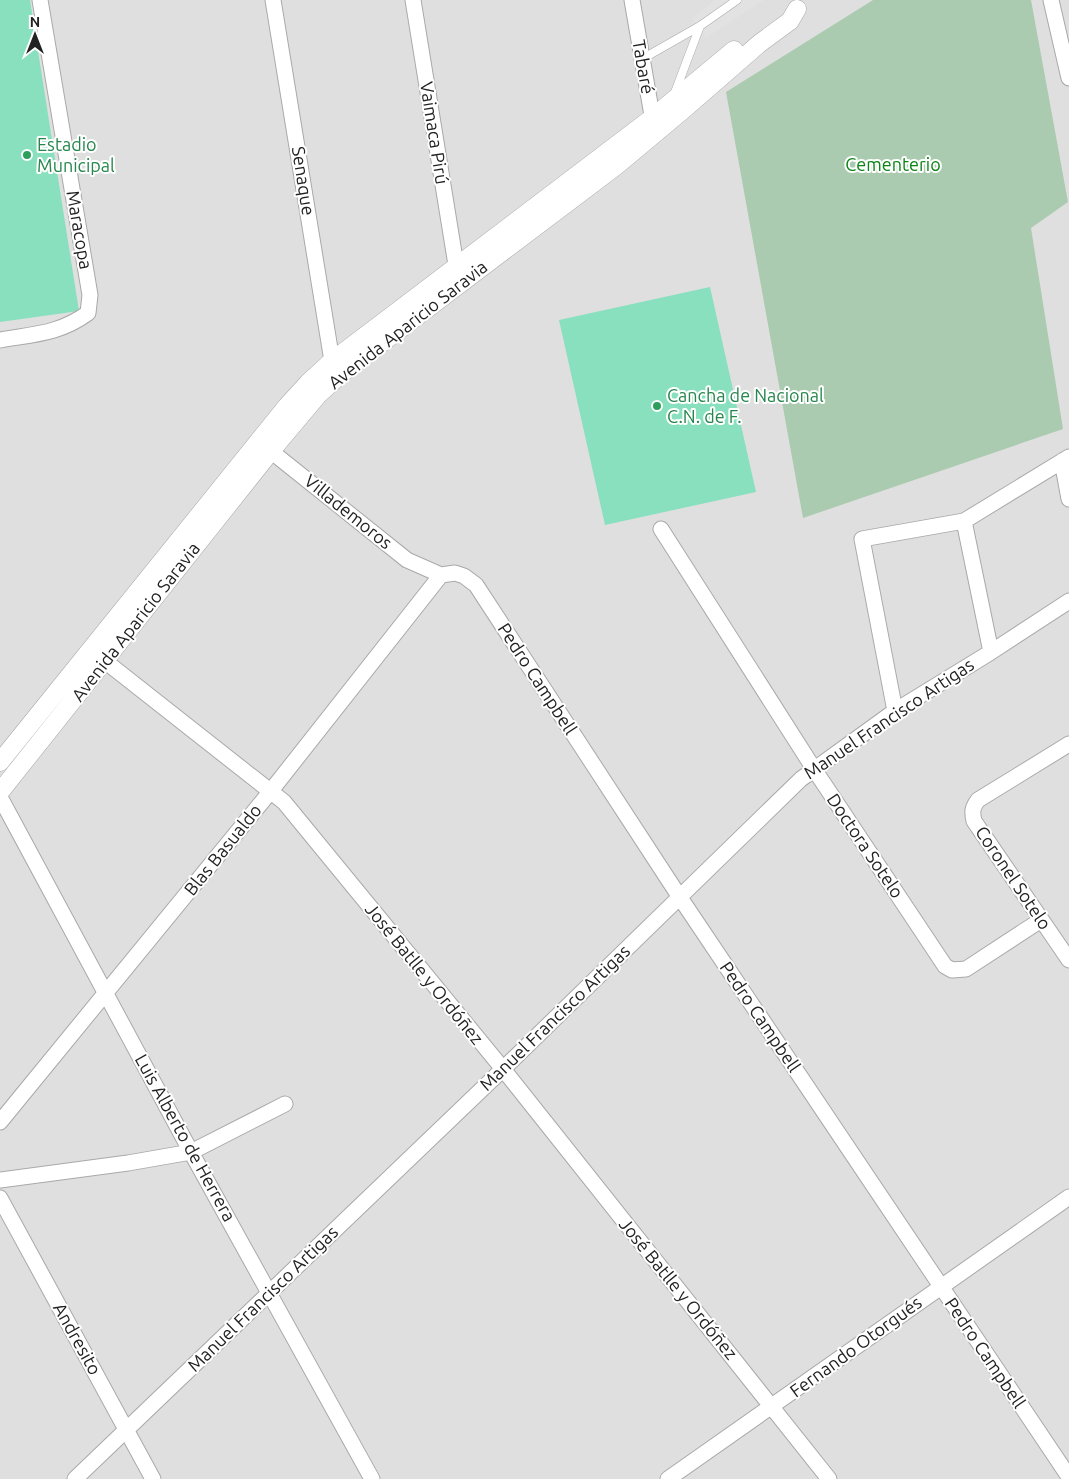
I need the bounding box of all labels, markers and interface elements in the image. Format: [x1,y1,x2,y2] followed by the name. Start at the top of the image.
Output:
[10,10,60,60] north arrow
[30,14,40,30] text: N
[629,38,659,96] street label: Tabaré
[417,80,453,186] street label: Vaimaca Pirú
[37,134,115,175] place label: Estadio Municipal
[289,145,319,217] street label: Senaque
[21,149,33,161] marker: Estadio Municipal
[845,154,941,174] park label: Cementerio
[63,189,97,271] street label: Maracopa
[324,256,491,392] street label: Avenida Aparicio Saravia
[667,385,824,426] place label: Cancha de Nacional C.N. de F.
[651,400,663,412] marker: Cancha de Nacional C.N. de F.
[301,470,397,553] street label: Villademoros
[67,538,203,705] street label: Avenida Aparicio Saravia
[494,619,581,738] street label: Pedro Campbell
[800,654,977,783] street label: Manuel Francisco Artigas
[824,789,908,901] street label: Doctora Sotelo
[179,800,265,899] street label: Blas Basualdo
[972,822,1056,933] street label: Coronel Sotelo
[362,899,488,1048] street label: José Batlle y Ordóñez
[475,940,634,1094] street label: Manuel Francisco Artigas
[717,958,805,1076] street label: Pedro Campbell
[132,1051,240,1225] street label: Luis Alberto de Herrera
[616,1214,742,1363] street label: José Batlle y Ordóñez
[183,1221,342,1375] street label: Manuel Francisco Artigas
[786,1292,925,1401] street label: Fernando Otorgués
[942,1294,1030,1412] street label: Pedro Campbell
[50,1299,106,1378] street label: Andresito

